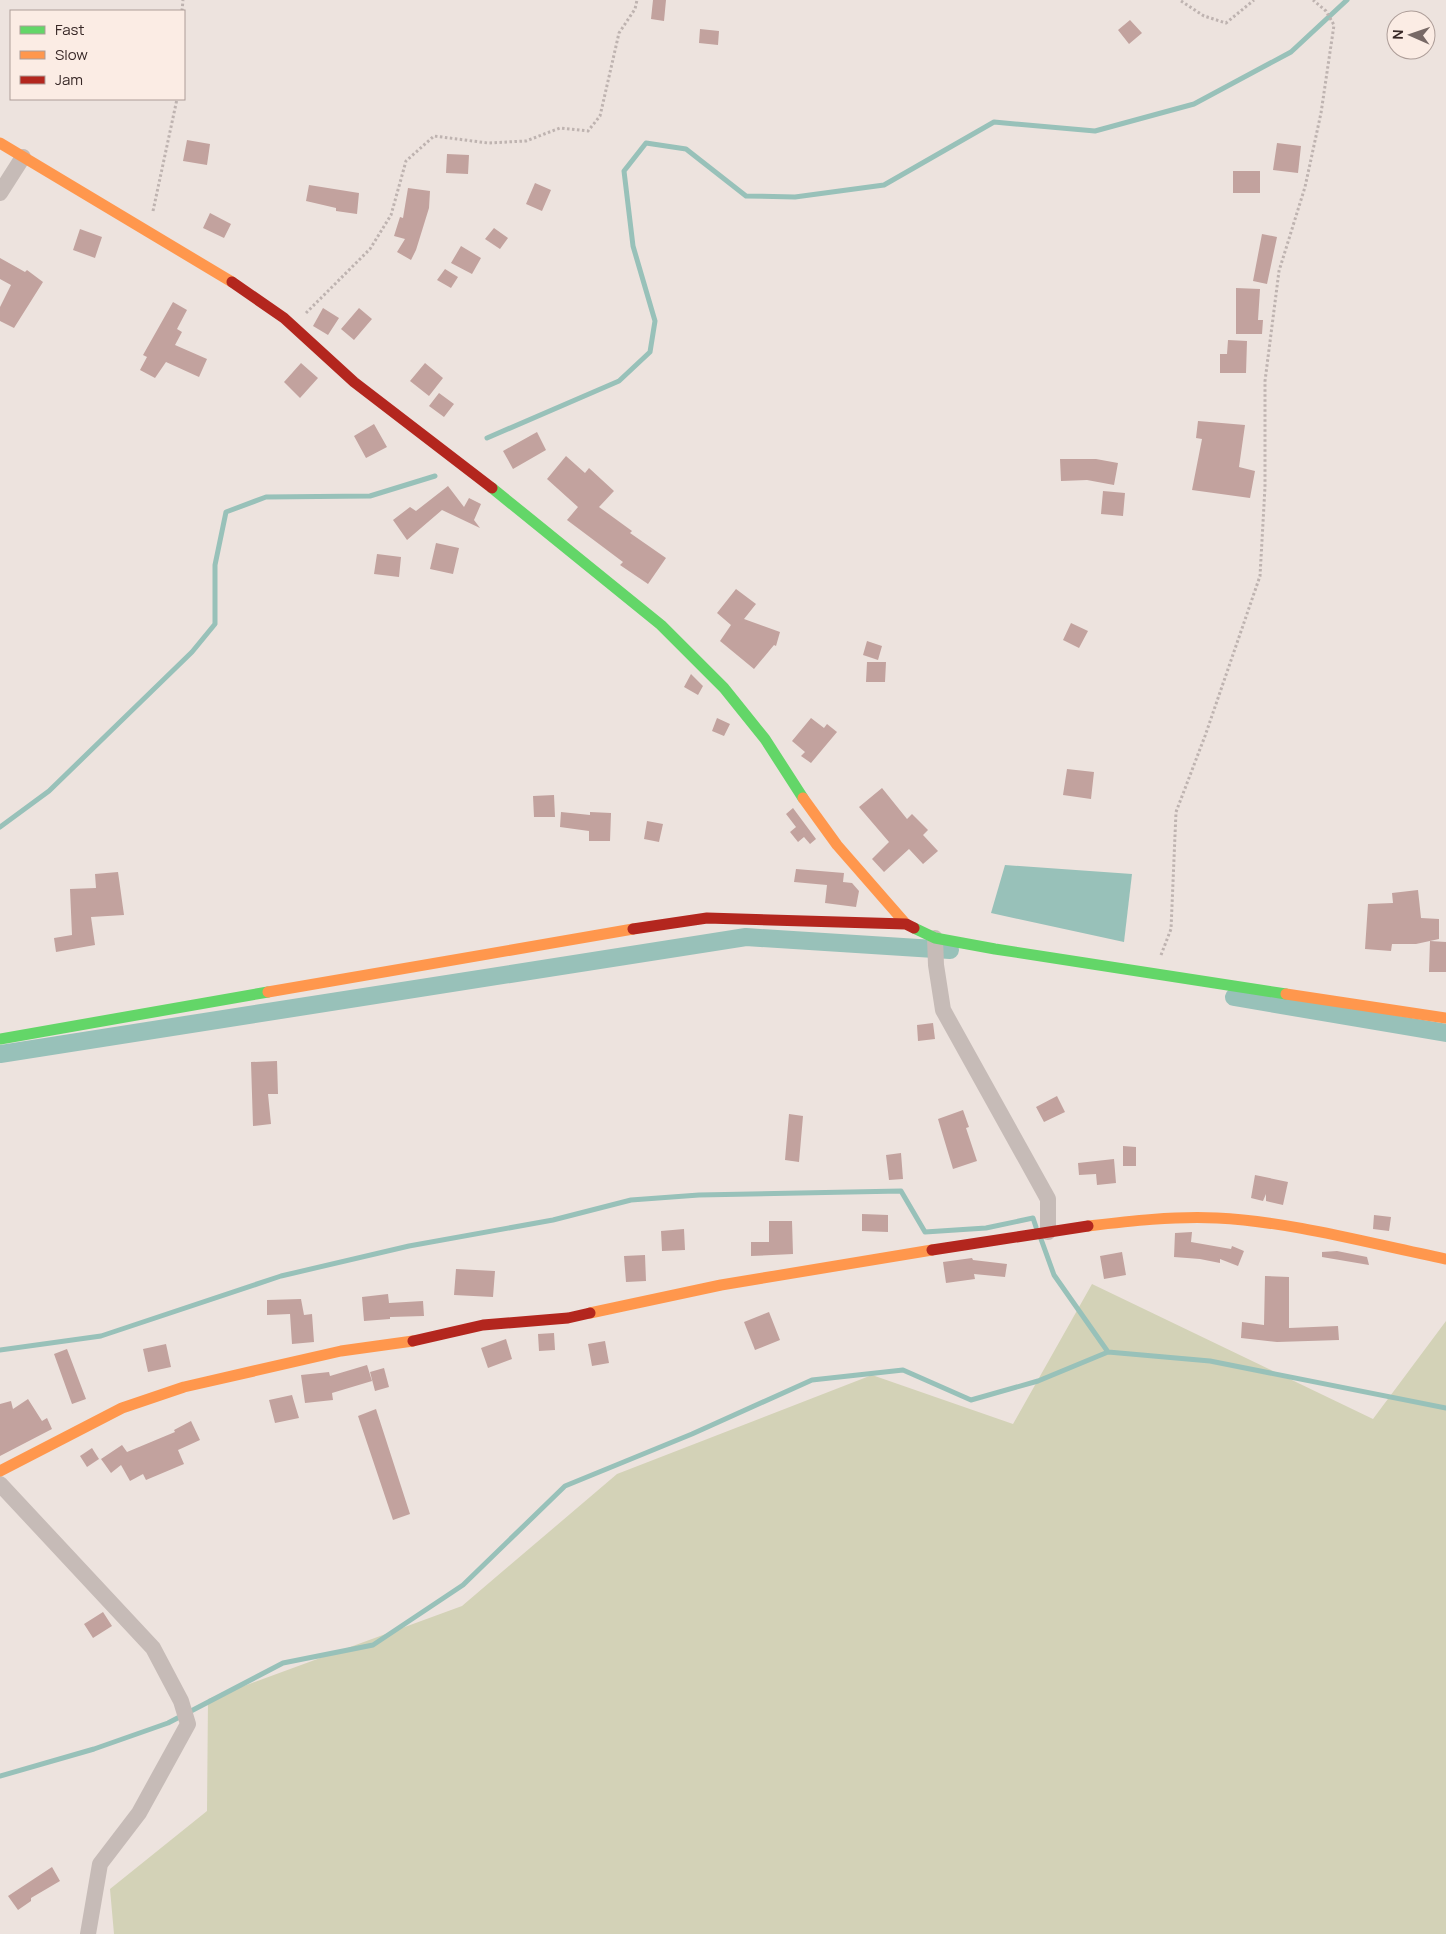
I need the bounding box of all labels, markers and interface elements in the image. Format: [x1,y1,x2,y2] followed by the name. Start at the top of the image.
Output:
[10,10,185,100] legend
[1386,10,1436,60] north arrow
[55,19,84,40] text: Fast
[1388,29,1407,40] text: N
[55,44,88,65] text: Slow
[55,69,83,90] text: Jam

